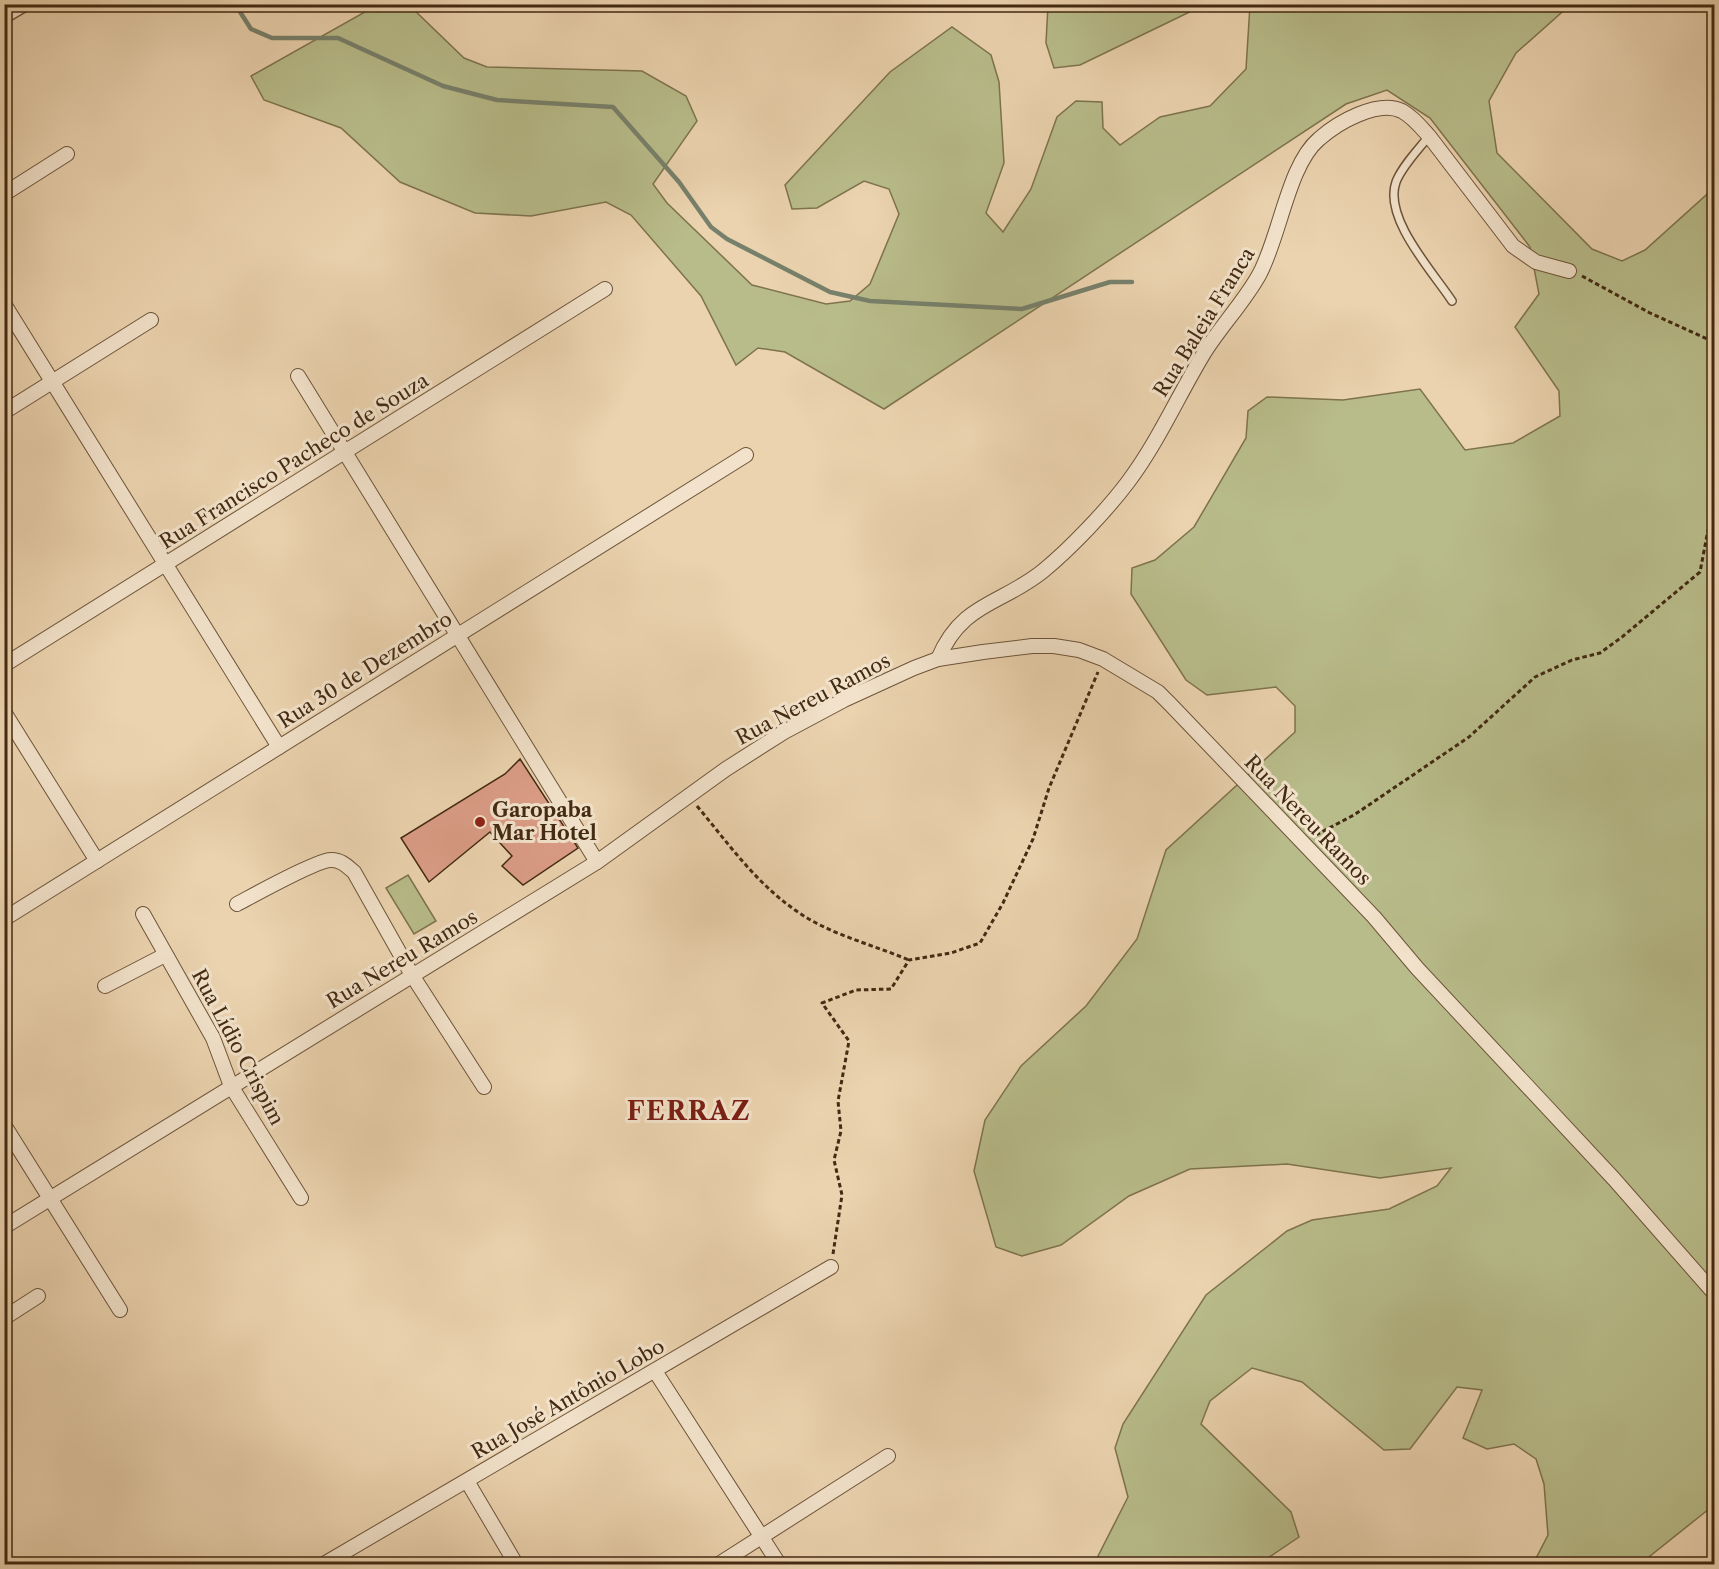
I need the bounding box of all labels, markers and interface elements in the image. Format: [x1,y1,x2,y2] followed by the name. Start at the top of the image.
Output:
[1148,243,1260,401] street label: Rua Baleia Franca
[155,368,433,554] street label: Rua Francisco Pacheco de Souza
[274,607,456,733] street label: Rua 30 de Dezembro
[732,648,894,750] street label: Rua Nereu Ramos
[1240,750,1376,890] street label: Rua Nereu Ramos
[492,798,597,845] place label: Garopaba Mar Hotel
[473,815,487,829] marker: Garopaba Mar Hotel
[322,905,482,1013] street label: Rua Nereu Ramos
[187,965,289,1129] street label: Rua Lídio Crispim
[627,1095,751,1127] district label: FERRAZ
[467,1334,669,1464] street label: Rua José Antônio Lobo

